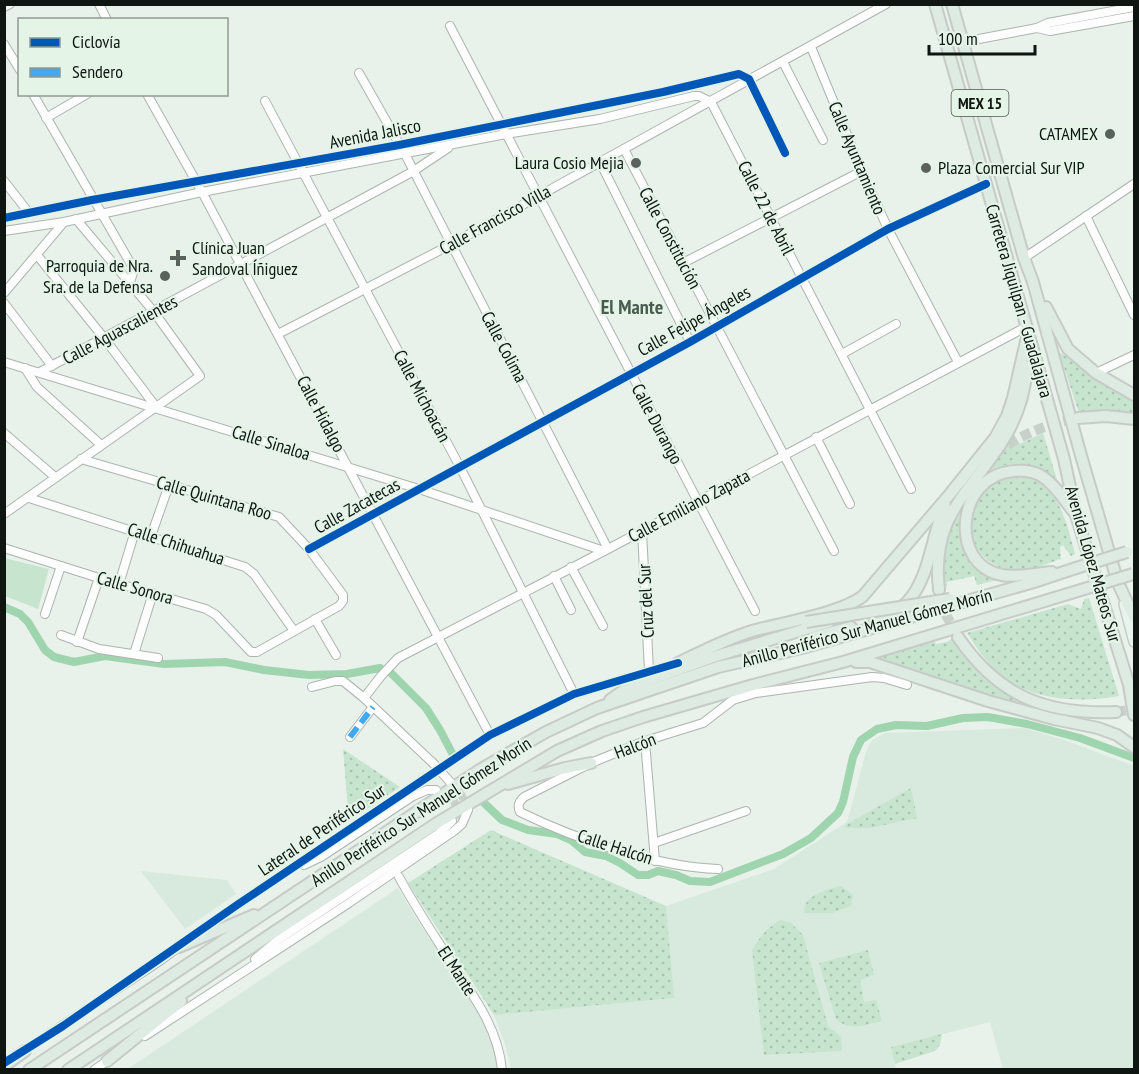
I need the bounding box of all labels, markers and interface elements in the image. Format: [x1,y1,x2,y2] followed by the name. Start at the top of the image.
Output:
[18,18,228,96] legend
[929,18,1036,56] scale bar
[938,27,978,50] text: 100 m
[72,30,120,53] text: Ciclovía
[72,60,123,83] text: Sendero
[952,90,1008,116] road number: MEX 15
[823,98,892,218] street label: Calle Ayuntamiento
[327,113,423,154] street label: Avenida Jalisco
[1039,122,1098,145] place label: CATAMEX
[1103,127,1117,141] marker: CATAMEX
[515,151,624,174] place label: Laura Cosio Mejia
[629,156,643,170] marker: Laura Cosio Mejia
[938,156,1085,179] place label: Plaza Comercial Sur VIP
[733,157,800,259] street label: Calle 22 de Abril
[919,161,933,175] marker: Plaza Comercial Sur VIP
[435,179,554,260] street label: Calle Francisco Villa
[634,183,707,293] street label: Calle Constitución
[981,201,1058,400] street label: Carretera Jiquilpan - Guadalajara
[192,236,298,280] place label: Clínica Juan Sandoval Íñiguez
[169,249,187,267] marker: Clínica Juan Sandoval Íñiguez
[43,254,153,298] place label: Parroquia de Nra. Sra. de la Defensa
[158,269,172,283] marker: Parroquia de Nra. Sra. de la Defensa
[633,280,754,361] street label: Calle Felipe Ángeles
[58,290,181,370] street label: Calle Aguascalientes
[601,294,663,320] district label: El Mante
[476,307,533,386] street label: Calle Colima
[389,346,456,446] street label: Calle Michoacán
[292,372,351,456] street label: Calle Hidalgo
[627,380,688,468] street label: Calle Durango
[229,420,313,465] street label: Calle Sinaloa
[624,464,754,547] street label: Calle Emiliano Zapata
[154,470,275,525] street label: Calle Quintana Roo
[310,473,404,539] street label: Calle Zacatecas
[1060,483,1127,645] street label: Avenida López Mateos Sur
[125,517,228,570] street label: Calle Chihuahua
[632,563,659,639] street label: Cruz del Sur
[94,566,176,609] street label: Calle Sonora
[739,583,995,672] street label: Anillo Periférico Sur Manuel Gómez Morín
[611,727,659,764] street label: Halcón
[306,732,535,892] street label: Anillo Periférico Sur Manuel Gómez Morín
[254,778,390,881] street label: Lateral de Periférico Sur
[575,824,656,869] street label: Calle Halcón
[433,942,482,1000] street label: El Mante

